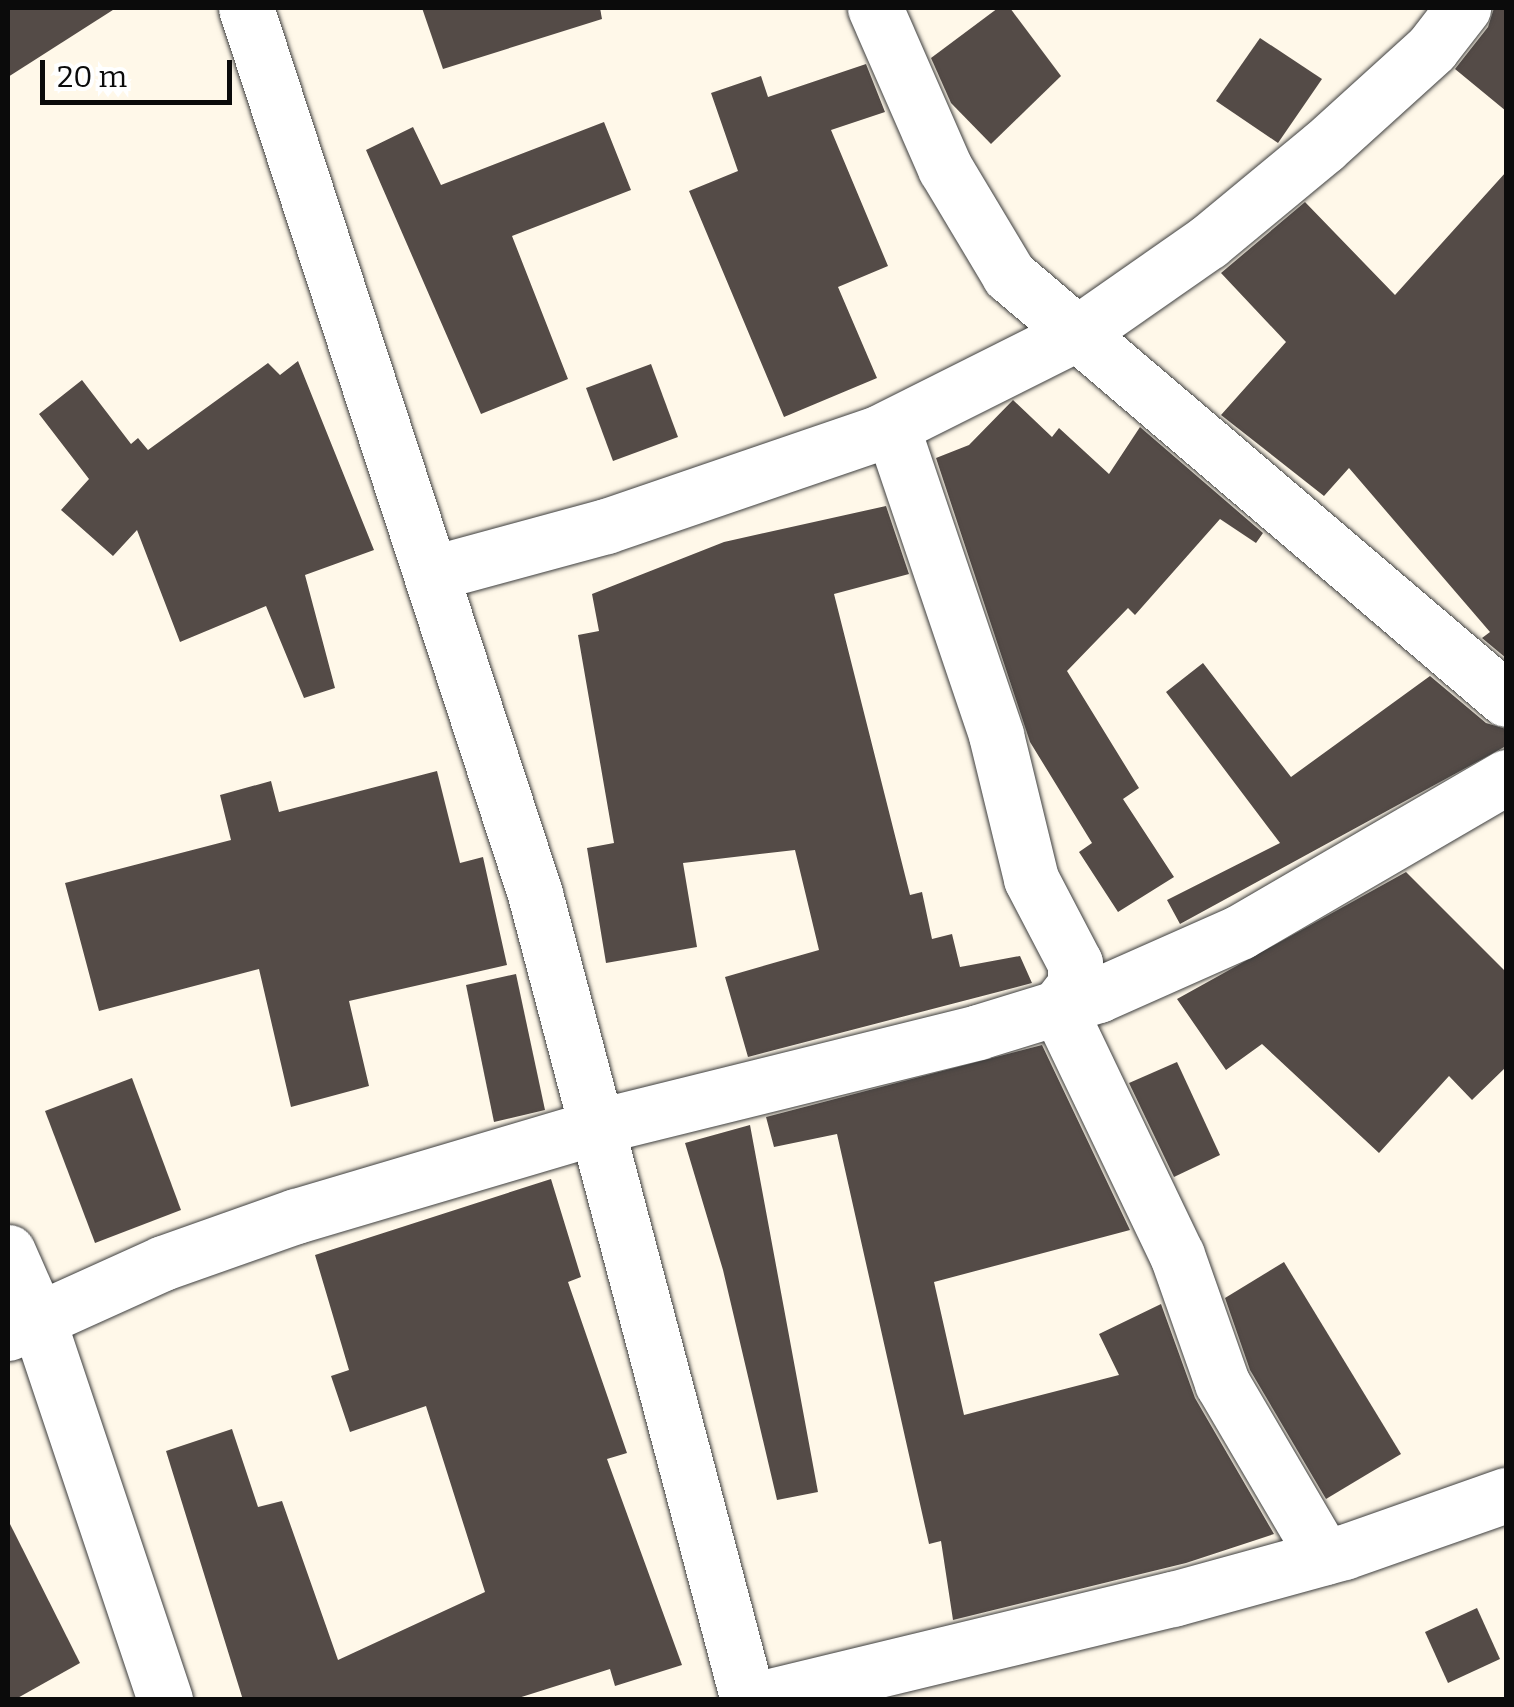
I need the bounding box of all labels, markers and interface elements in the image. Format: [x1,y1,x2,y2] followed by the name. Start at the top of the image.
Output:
[45,40,238,102] scale bar
[57,59,127,95] text: 20 m

